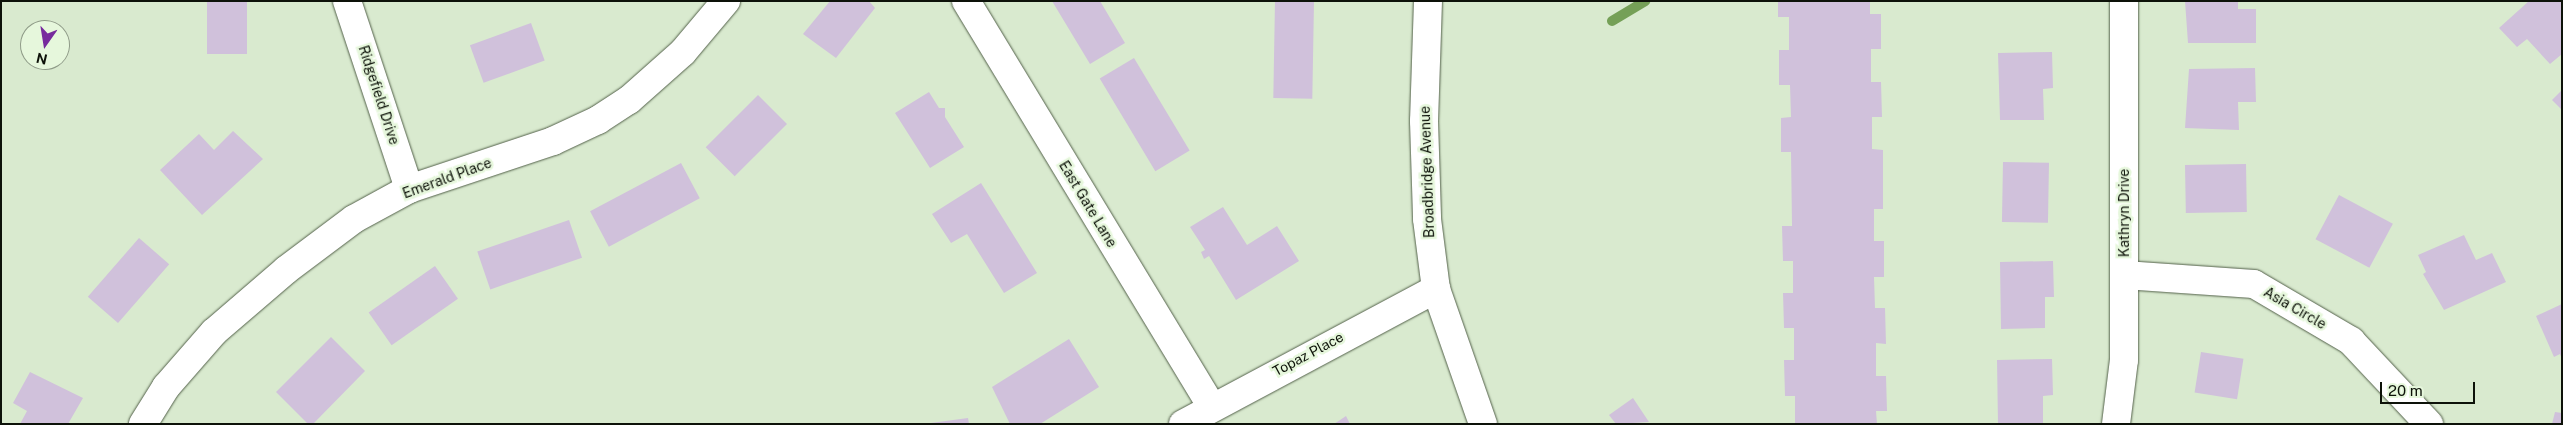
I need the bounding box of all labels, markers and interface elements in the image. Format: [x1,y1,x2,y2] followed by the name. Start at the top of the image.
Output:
[20,20,70,70] north arrow
[355,43,403,147] street label: Ridgefield Drive
[35,50,49,68] text: N
[1416,106,1438,238] street label: Broadbridge Avenue
[400,154,494,202] street label: Emerald Place
[1056,158,1120,250] street label: East Gate Lane
[2116,169,2132,257] street label: Kathryn Drive
[2261,283,2329,333] street label: Asia Circle
[1270,328,1346,380] street label: Topaz Place
[2383,372,2478,404] scale bar
[2388,382,2423,399] text: 20 m

